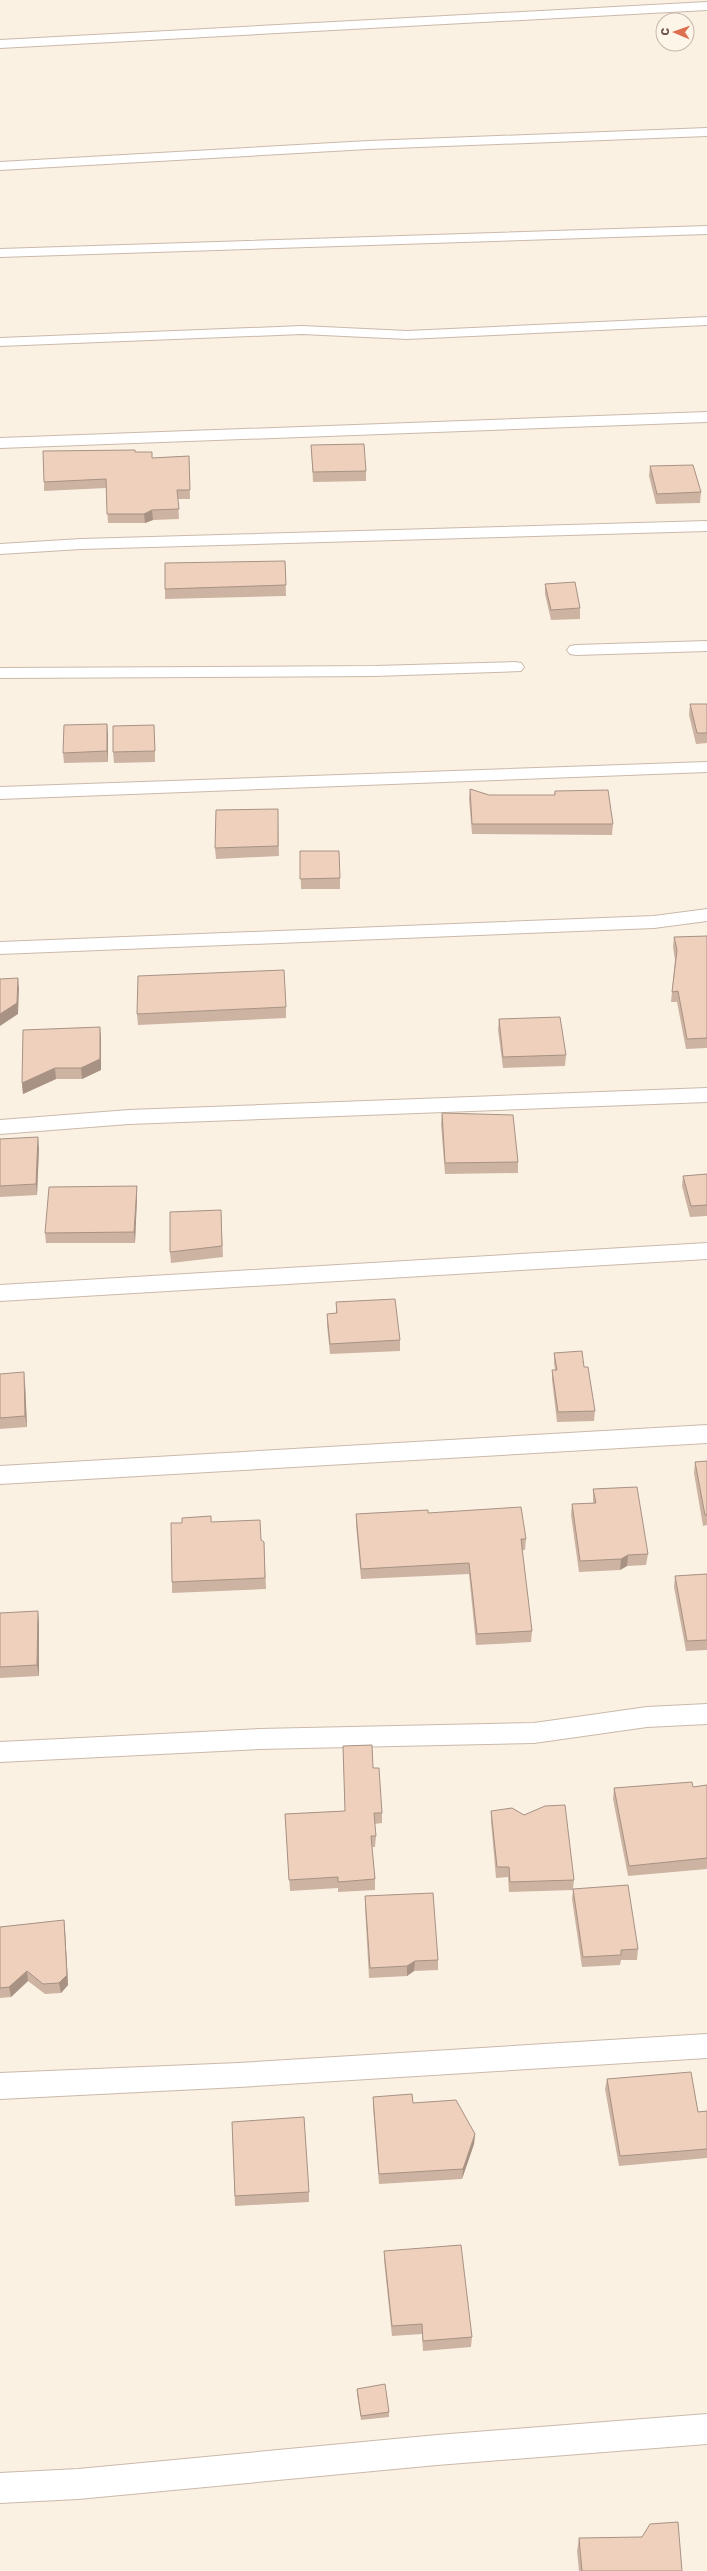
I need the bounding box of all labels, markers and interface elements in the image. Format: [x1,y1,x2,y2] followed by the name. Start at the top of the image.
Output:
[655,12,695,52] north arrow
[658,27,671,36] text: С

